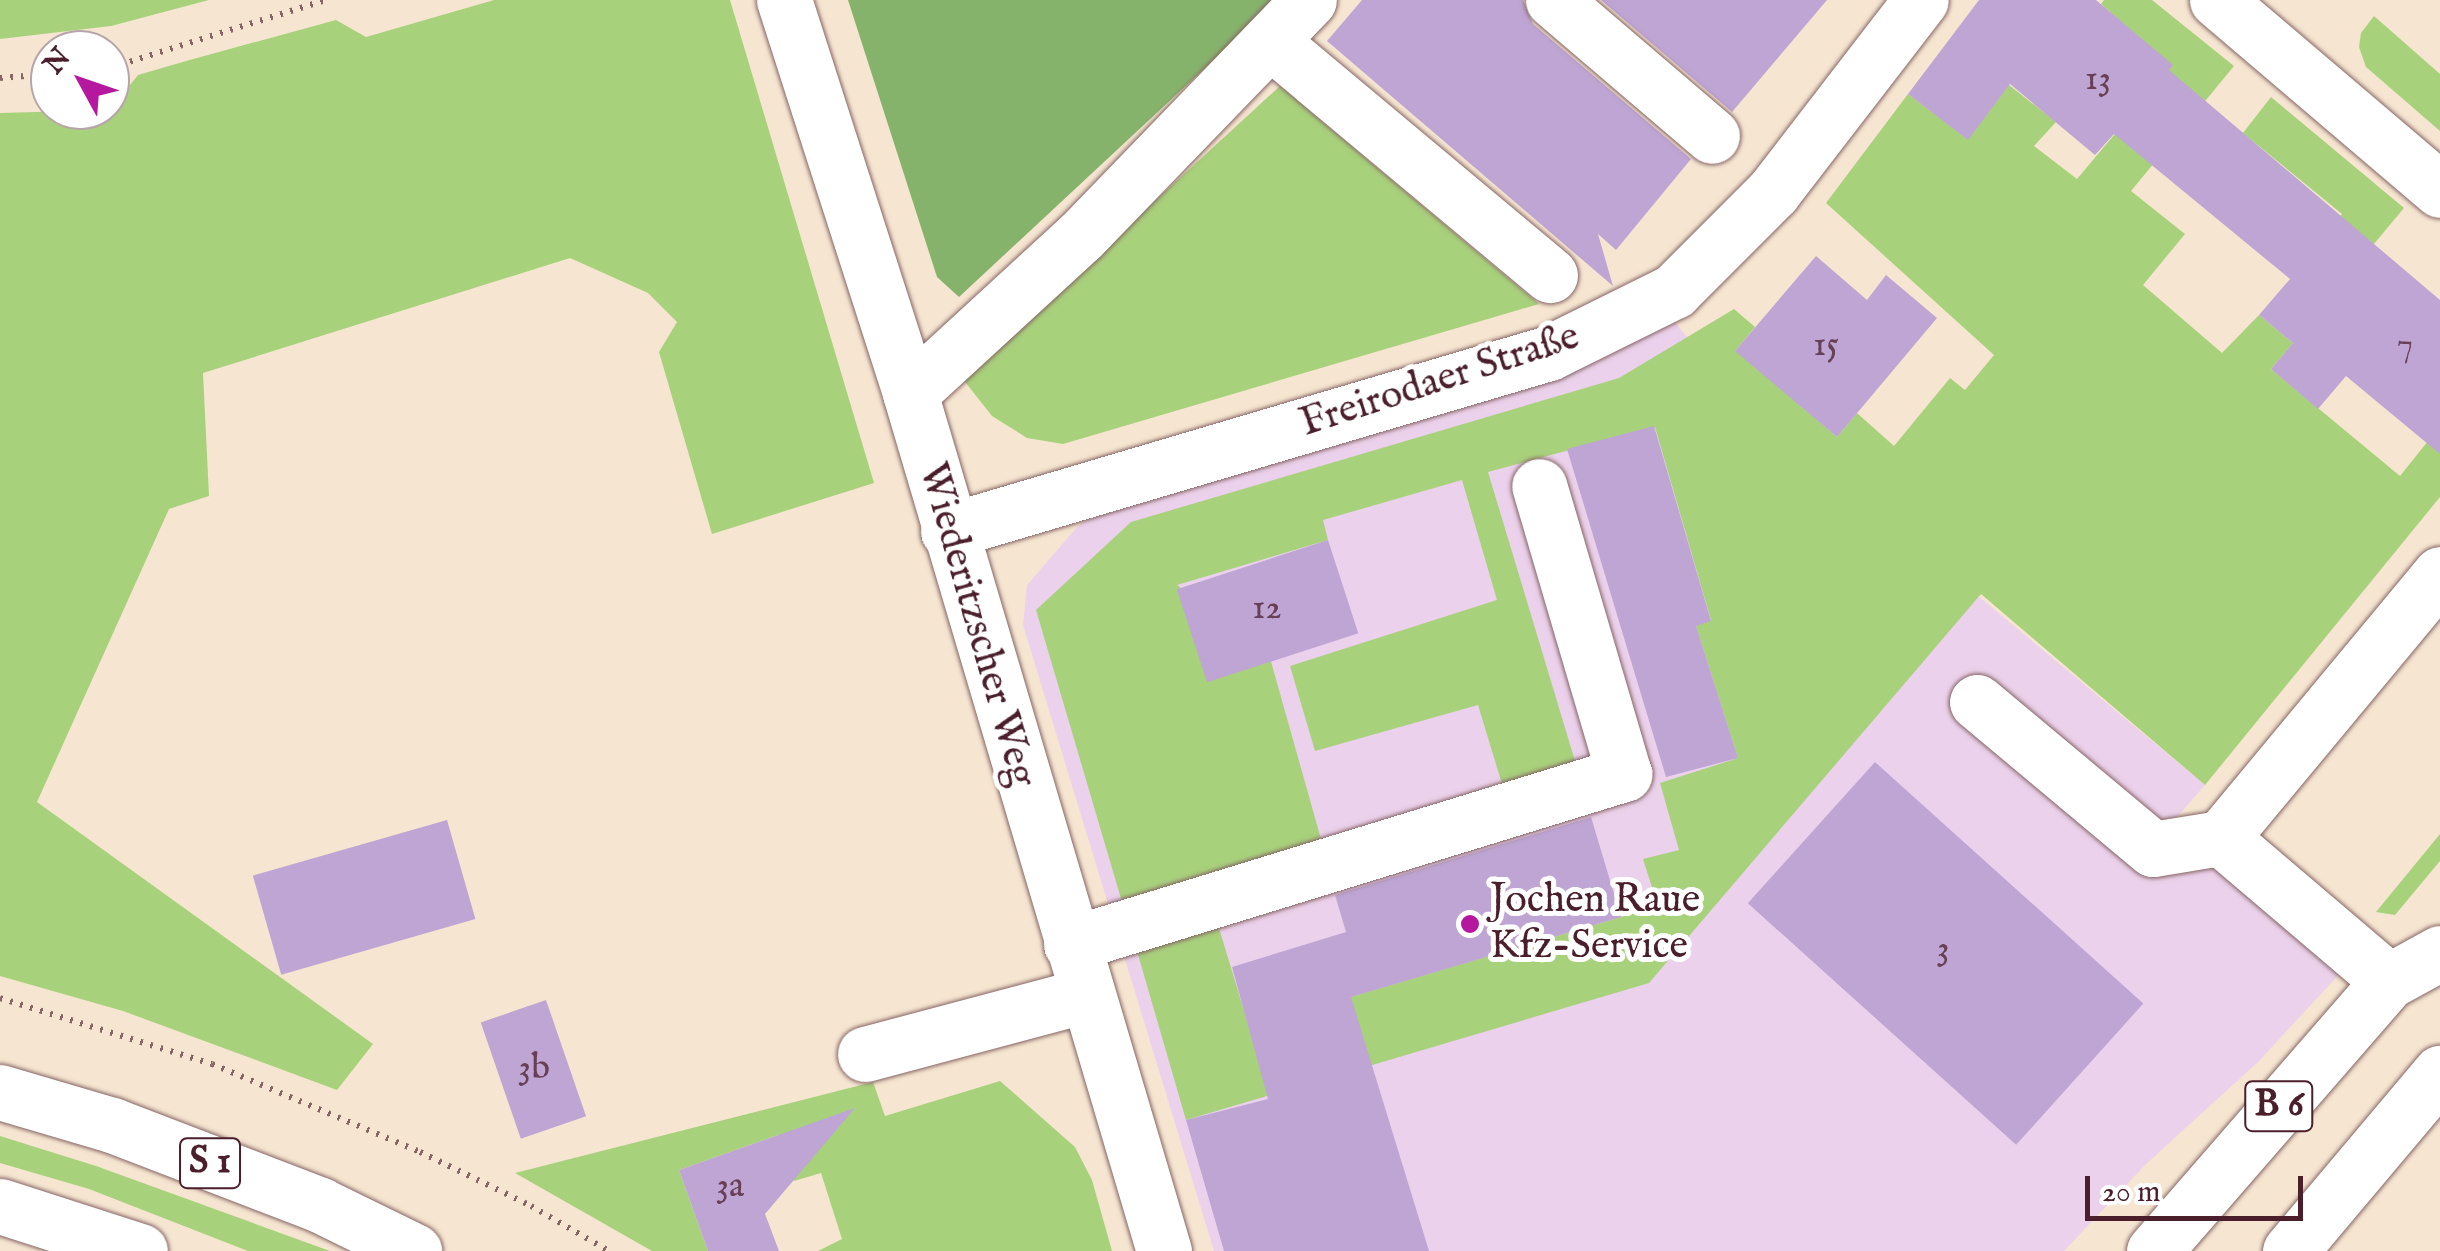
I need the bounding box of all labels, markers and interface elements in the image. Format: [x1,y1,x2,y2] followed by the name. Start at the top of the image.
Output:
[30,30,130,130] north arrow
[37,41,79,82] text: N
[2085,59,2111,101] house number: 13
[1294,313,1586,449] street label: Freirodaer Straße
[1813,325,1839,367] house number: 15
[2397,325,2413,367] house number: 7
[907,458,1045,792] street label: Wiederitzscher Weg
[1252,588,1282,630] house number: 12
[1490,877,1700,971] place label: Jochen Raue Kfz-Service
[1459,913,1481,935] marker: Jochen Raue Kfz-Service
[1936,929,1950,971] house number: 3
[518,1048,550,1090] house number: 3b
[2244,1073,2314,1139] road number: B 6
[178,1130,242,1196] road number: S 1
[2090,1156,2308,1218] scale bar
[716,1166,744,1208] house number: 3a
[2102,1174,2161,1212] text: 20 m

